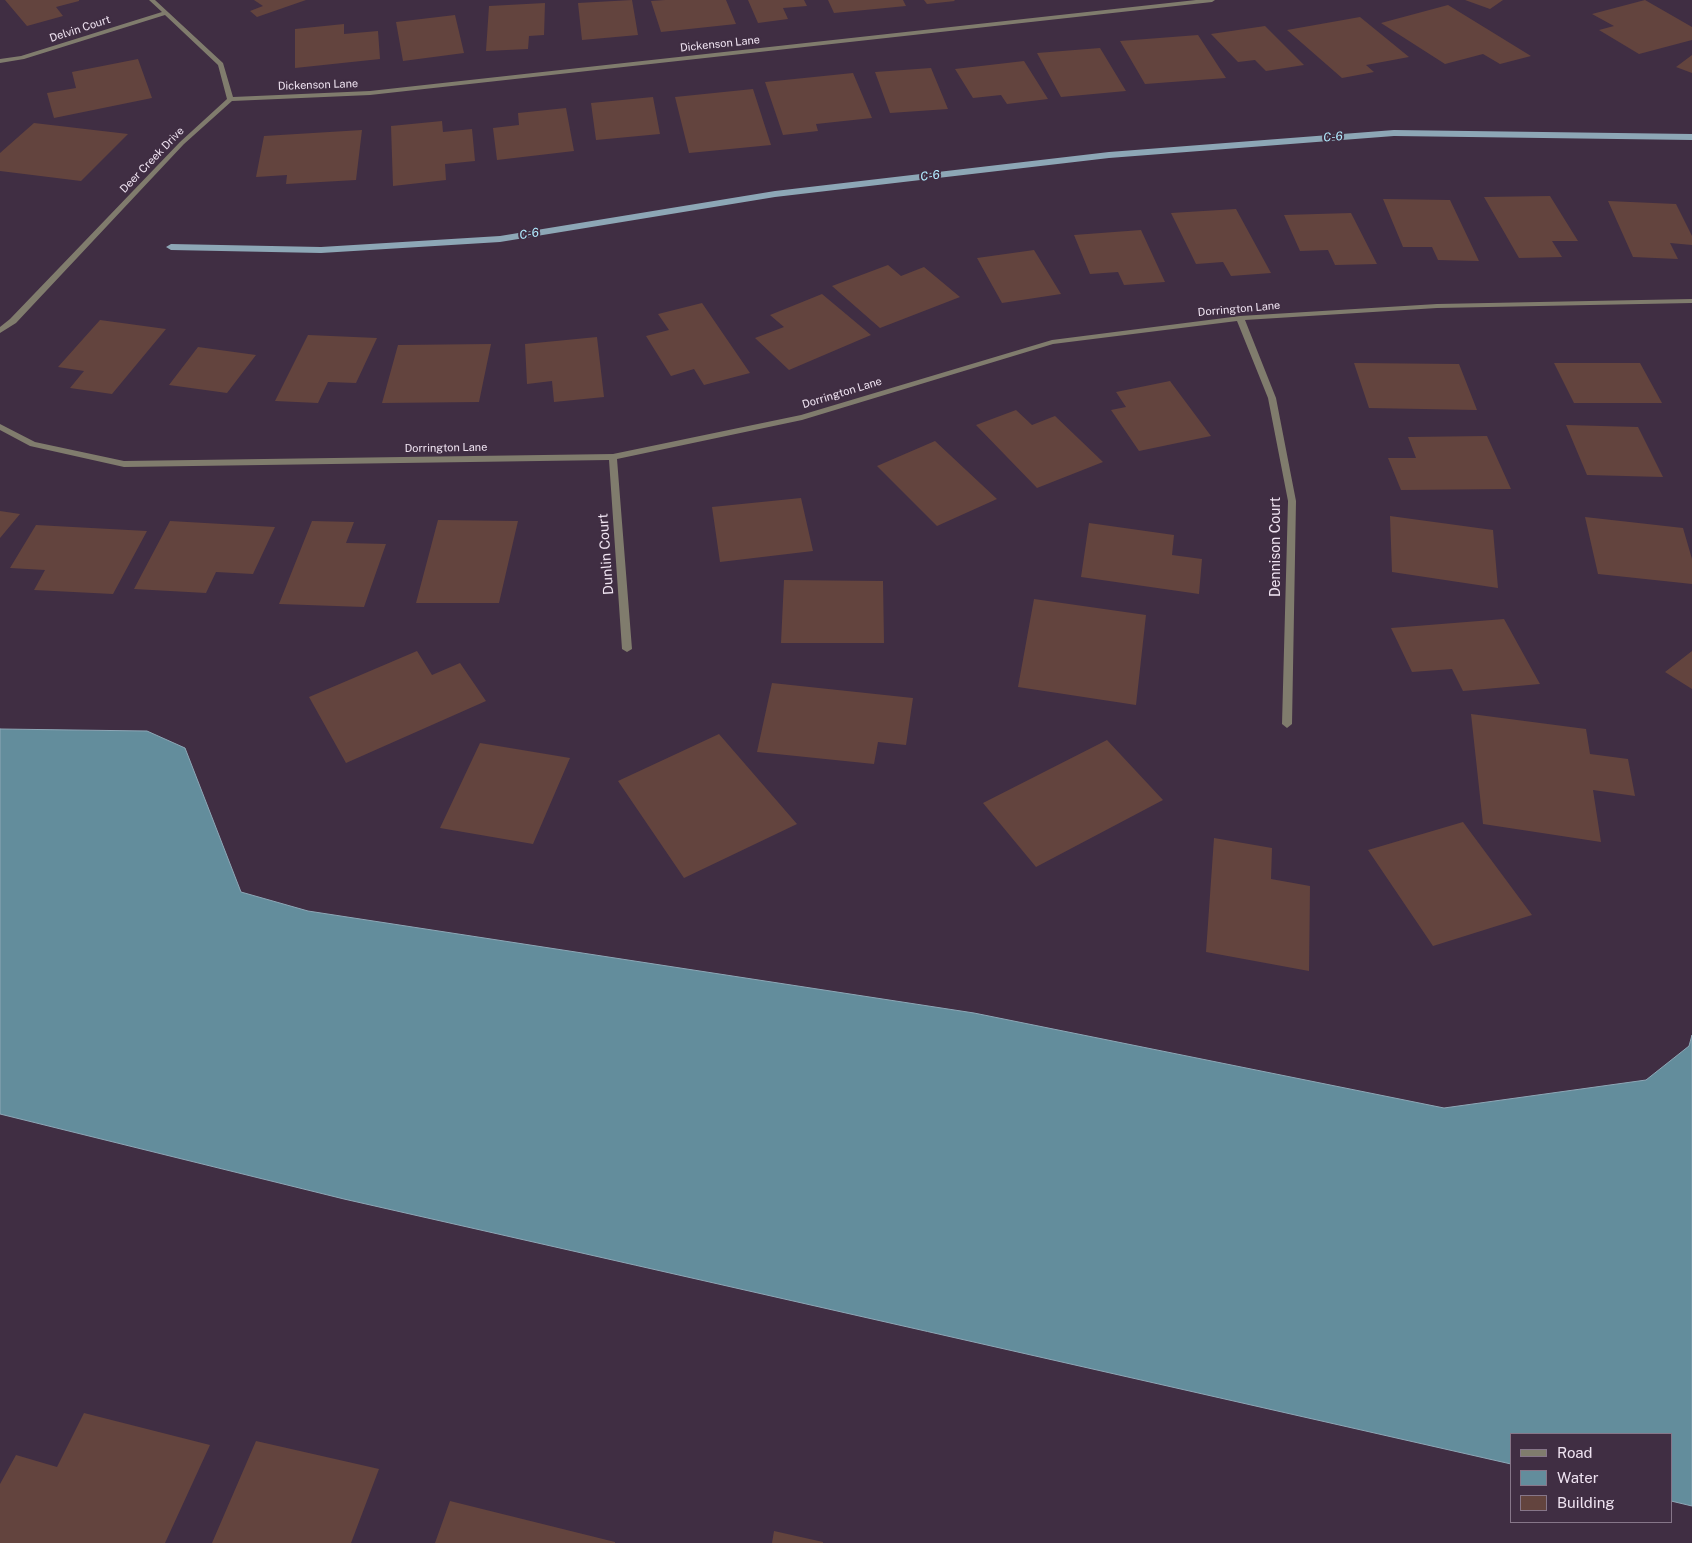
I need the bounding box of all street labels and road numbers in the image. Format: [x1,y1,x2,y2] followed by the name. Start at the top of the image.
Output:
[48,13,112,45] street label: Delvin Court
[679,33,761,55] street label: Dickenson Lane
[278,77,358,93] street label: Dickenson Lane
[117,124,187,196] street label: Deer Creek Drive
[1197,299,1281,319] street label: Dorrington Lane
[801,375,883,411] street label: Dorrington Lane
[405,441,487,455] street label: Dorrington Lane
[1268,497,1284,597] street label: Dennison Court
[595,513,617,595] street label: Dunlin Court

